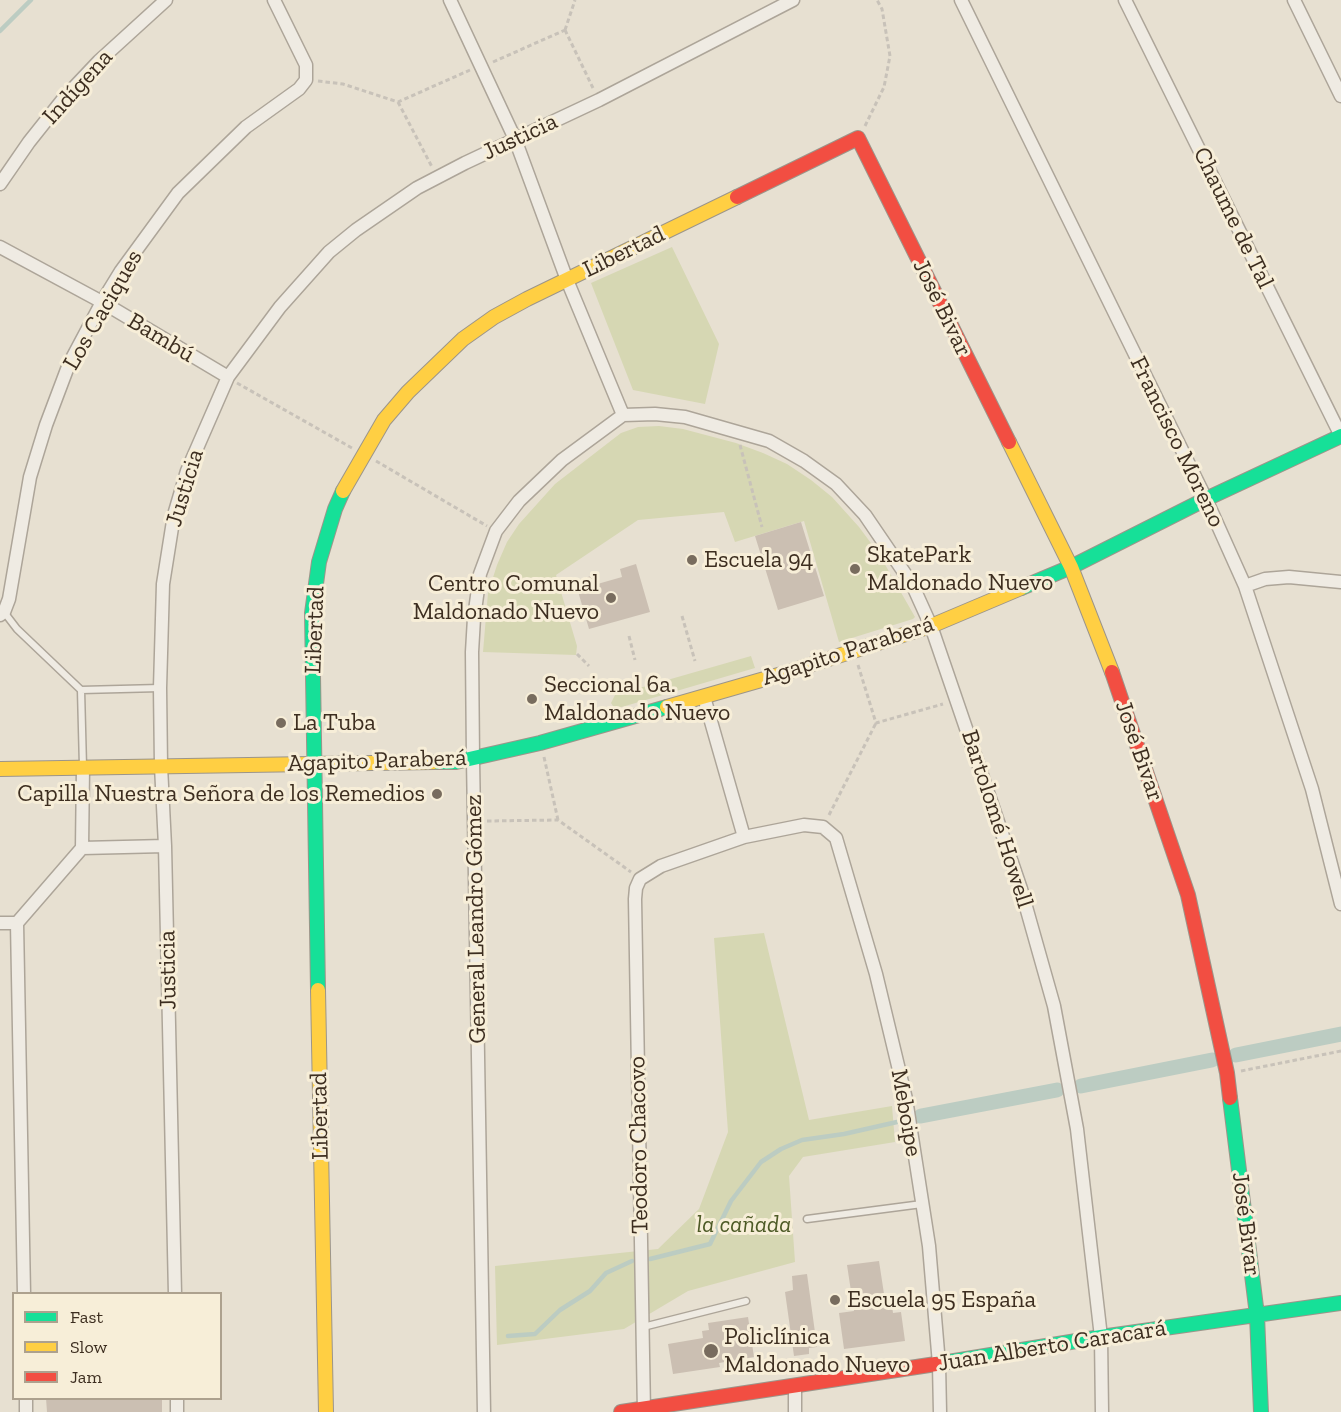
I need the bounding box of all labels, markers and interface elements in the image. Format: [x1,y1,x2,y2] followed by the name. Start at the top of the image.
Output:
[37,43,119,131] street label: Indígena
[478,107,562,167] street label: Justicia
[1186,143,1280,293] street label: Chaume de Tal
[578,220,670,284] street label: Libertad
[57,245,149,375] street label: Los Caciques
[906,255,978,361] street label: José Bivar
[122,307,200,369] street label: Bambú
[1123,352,1231,532] street label: Francisco Moreno
[160,446,210,530] street label: Justicia
[867,541,1053,597] place label: SkatePark Maldonado Nuevo
[704,546,814,574] place label: Escuela 94
[685,553,699,567] marker: Escuela 94
[848,562,862,576] marker: SkatePark Maldonado Nuevo
[413,570,599,626] place label: Centro Comunal Maldonado Nuevo
[299,586,331,674] street label: Libertad
[604,591,618,605] marker: Centro Comunal Maldonado Nuevo
[758,610,938,692] street label: Agapito Paraberá
[544,671,730,727] place label: Seccional 6a. Maldonado Nuevo
[525,692,539,706] marker: Seccional 6a. Maldonado Nuevo
[1108,697,1170,805] street label: José Bivar
[293,709,376,737] place label: La Tuba
[274,716,288,730] marker: La Tuba
[955,726,1039,912] street label: Bartolomé Howell
[287,743,467,779] street label: Agapito Paraberá
[17,780,425,808] place label: Capilla Nuestra Señora de los Remedios
[430,787,444,801] marker: Capilla Nuestra Señora de los Remedios
[459,794,493,1044] street label: General Leandro Gómez
[153,930,183,1010] street label: Justicia
[623,1056,655,1234] street label: Teodoro Chacovo
[884,1067,928,1159] street label: Meboipe
[305,1072,335,1160] street label: Libertad
[1225,1170,1267,1278] street label: José Bivar
[697,1211,791,1239] park label: la cañada
[847,1286,1036,1314] place label: Escuela 95 España
[12,1292,222,1400] legend
[828,1293,842,1307] marker: Escuela 95 España
[70,1306,103,1328] text: Fast
[936,1314,1168,1378] street label: Juan Alberto Caracará
[724,1323,910,1379] place label: Policlínica Maldonado Nuevo
[70,1336,107,1358] text: Slow
[702,1342,720,1360] marker: Policlínica Maldonado Nuevo
[70,1366,102,1388] text: Jam

